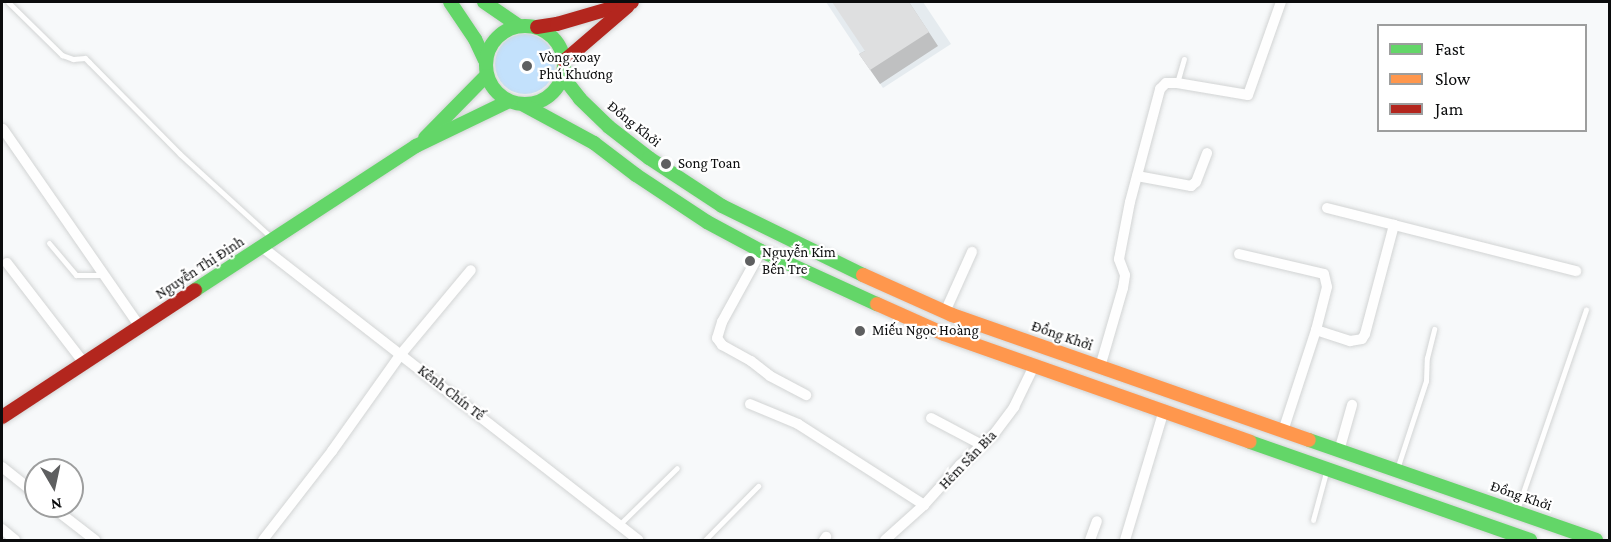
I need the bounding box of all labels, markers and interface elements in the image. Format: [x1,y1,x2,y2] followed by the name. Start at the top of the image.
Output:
[1377,24,1587,132] legend
[1435,39,1465,59] text: Fast
[539,48,613,83] place label: Vòng xoay Phú Khương
[520,59,534,73] marker: Vòng xoay Phú Khương
[1435,69,1470,89] text: Slow
[604,97,664,151] street label: Đồng Khởi
[1435,99,1463,119] text: Jam
[678,155,741,173] place label: Song Toan
[659,157,673,171] marker: Song Toan
[152,233,248,303] street label: Nguyễn Thị Định
[762,243,836,278] place label: Nguyễn Kim Bến Tre
[743,254,757,268] marker: Nguyễn Kim Bến Tre
[1029,317,1095,355] street label: Đồng Khởi
[872,322,979,340] place label: Miếu Ngọc Hoàng
[853,324,867,338] marker: Miếu Ngọc Hoàng
[414,361,488,425] street label: Kênh Chín Tế
[935,427,1001,493] street label: Hẻm Sân Bia
[24,458,84,518] north arrow
[1488,477,1554,515] street label: Đồng Khởi
[50,495,63,514] text: N

